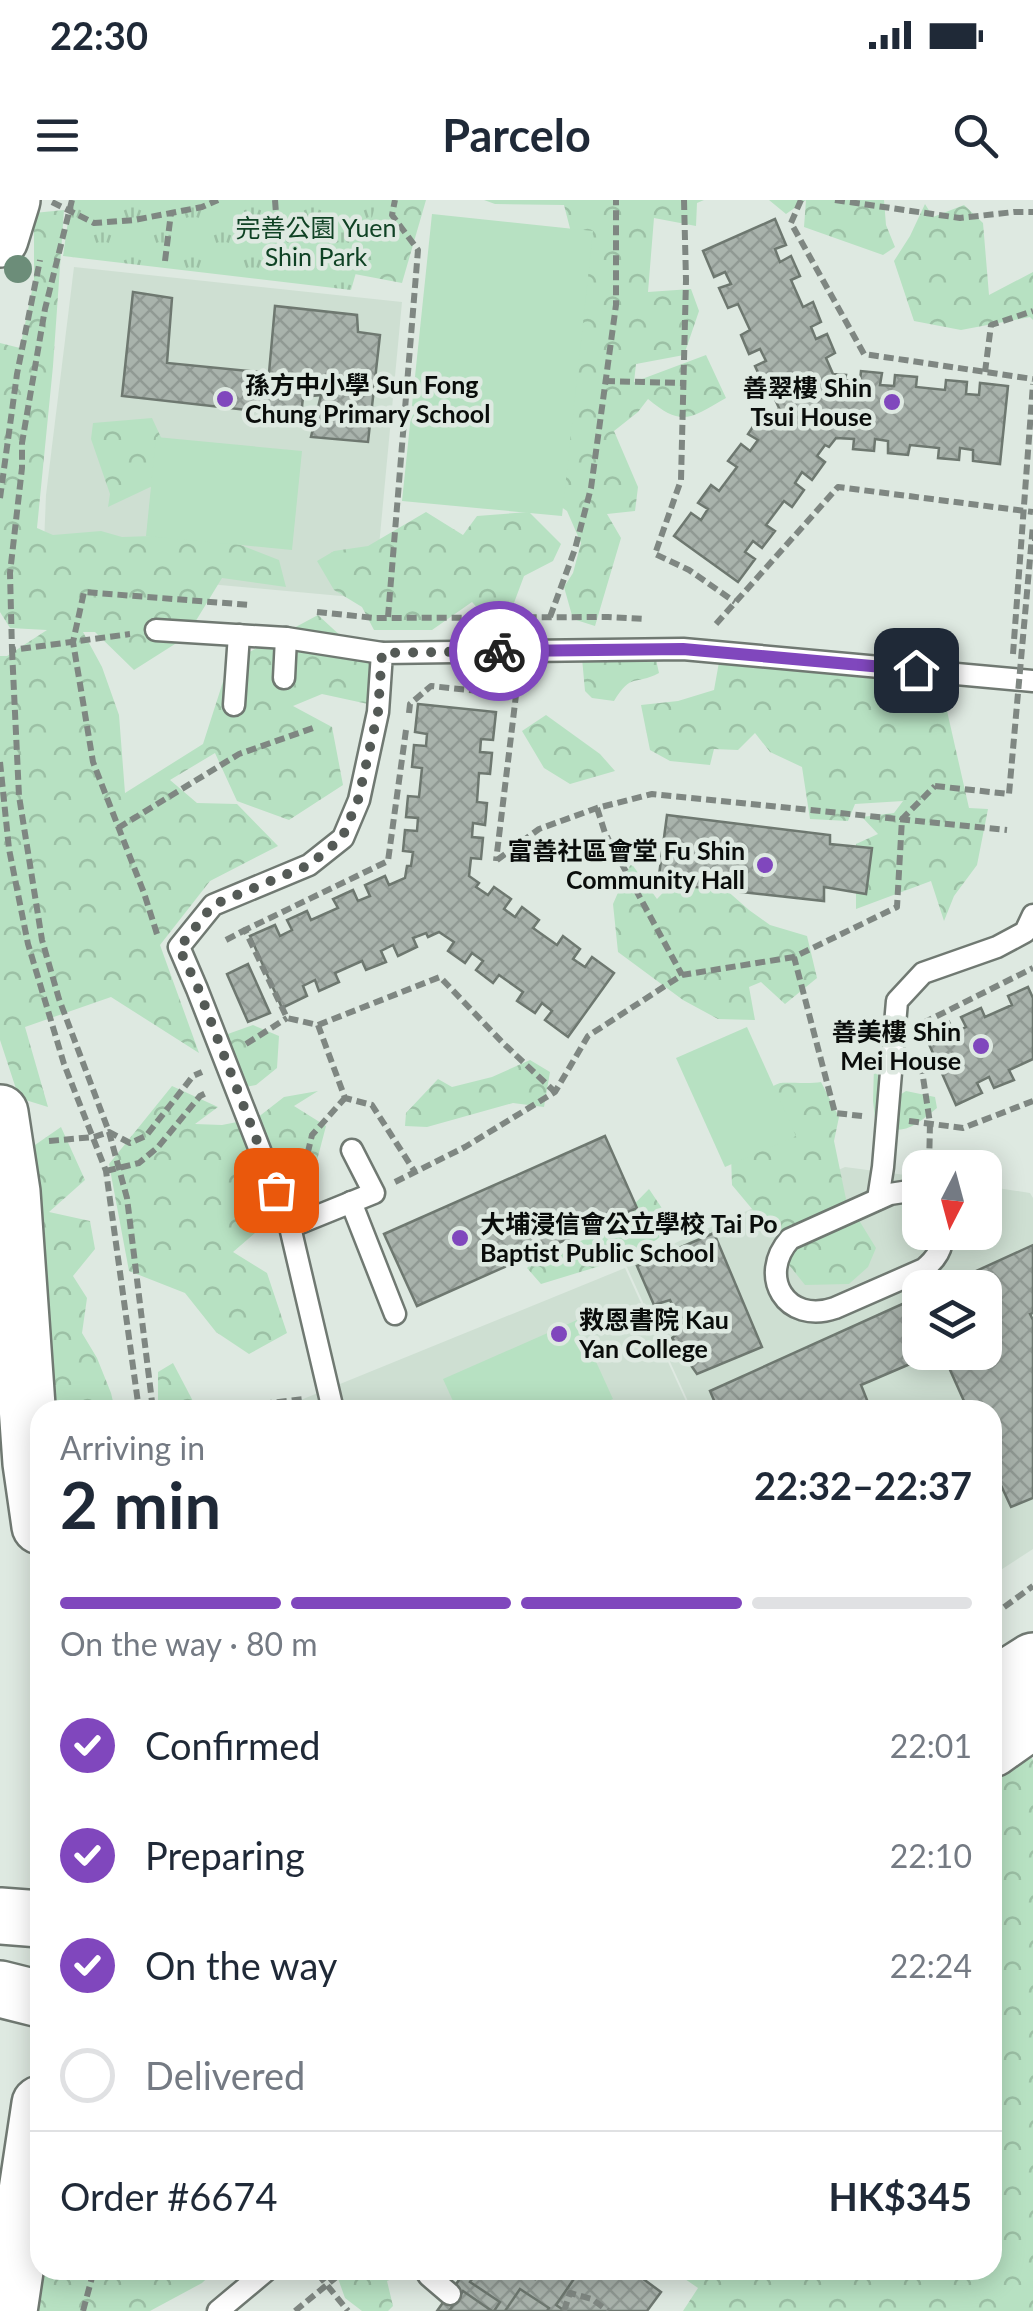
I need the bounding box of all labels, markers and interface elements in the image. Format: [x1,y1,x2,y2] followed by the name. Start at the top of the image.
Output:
[50,12,148,58] text: 22:30
[30,108,85,163] icon: menu
[442,108,591,162] text: Parcelo
[948,108,1003,163] icon: search
[236,212,397,271] park label: 完善公園 Yuen Shin Park
[245,369,490,428] place label: 孫方中小學 Sun Fong Chung Primary School
[743,372,872,431] place label: 善翠樓 Shin Tsui House
[214,388,236,410] marker: 孫方中小學 Sun Fong Chung Primary School
[881,391,903,413] marker: 善翠樓 Shin Tsui House
[449,601,549,701] courier
[472,624,527,679] icon: bike
[874,628,959,713] pin
[889,643,944,698] icon: home
[507,835,745,894] place label: 富善社區會堂 Fu Shin Community Hall
[754,854,776,876] marker: 富善社區會堂 Fu Shin Community Hall
[832,1016,961,1075] place label: 善美樓 Shin Mei House
[970,1035,992,1057] marker: 善美樓 Shin Mei House
[234,1148,319,1233] pin
[902,1150,1002,1250] north arrow
[902,1150,1002,1370] map controls
[249,1163,304,1218] icon: bag
[480,1208,778,1267] place label: 大埔浸信會公立學校 Tai Po Baptist Public School
[449,1227,471,1249] marker: 大埔浸信會公立學校 Tai Po Baptist Public School
[902,1270,1002,1370] button: layers
[578,1304,729,1363] place label: 救恩書院 Kau Yan College
[548,1323,570,1345] marker: 救恩書院 Kau Yan College
[60,1428,205,1467] text: Arriving in
[754,1462,972,1508] text: 22:32–22:37
[60,1465,221,1543] text: 2 min
[60,1624,318,1663] text: On the way · 80 m
[60,1718,115,1773] icon: check
[145,1722,321,1768] text: Confirmed
[890,1726,972,1765] text: 22:01
[60,1828,115,1883] icon: check
[145,1832,305,1878] text: Preparing
[890,1836,972,1875] text: 22:10
[60,1938,115,1993] icon: check
[145,1942,337,1988] text: On the way
[890,1946,972,1985] text: 22:24
[145,2052,305,2098] text: Delivered
[60,2173,277,2219] text: Order #6674
[829,2173,972,2219] text: HK$345

